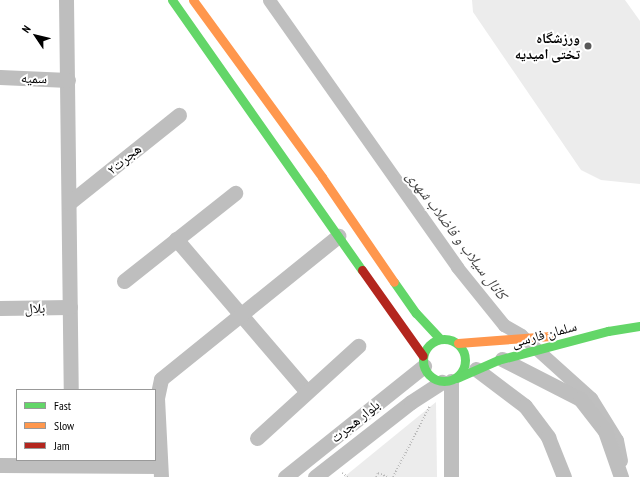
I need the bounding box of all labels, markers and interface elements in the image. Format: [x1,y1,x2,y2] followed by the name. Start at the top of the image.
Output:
[16,16,56,56] north arrow
[19,23,34,36] text: N
[515,30,580,62] place label: ورزشگاه تختی امیدیه
[583,41,593,51] marker: ورزشگاه تختی امیدیه
[21,69,47,87] street label: سمیه
[103,140,145,178] street label: هجرت۲
[403,167,511,303] water label: کانال سیلاب و فاضلاب شهری
[24,299,46,317] street label: بلال
[510,317,578,351] street label: سلمان فارسی
[16,389,156,461] legend
[327,396,383,446] street label: بلوار هجرت
[54,398,71,413] text: Fast
[54,418,74,433] text: Slow
[54,438,70,453] text: Jam

